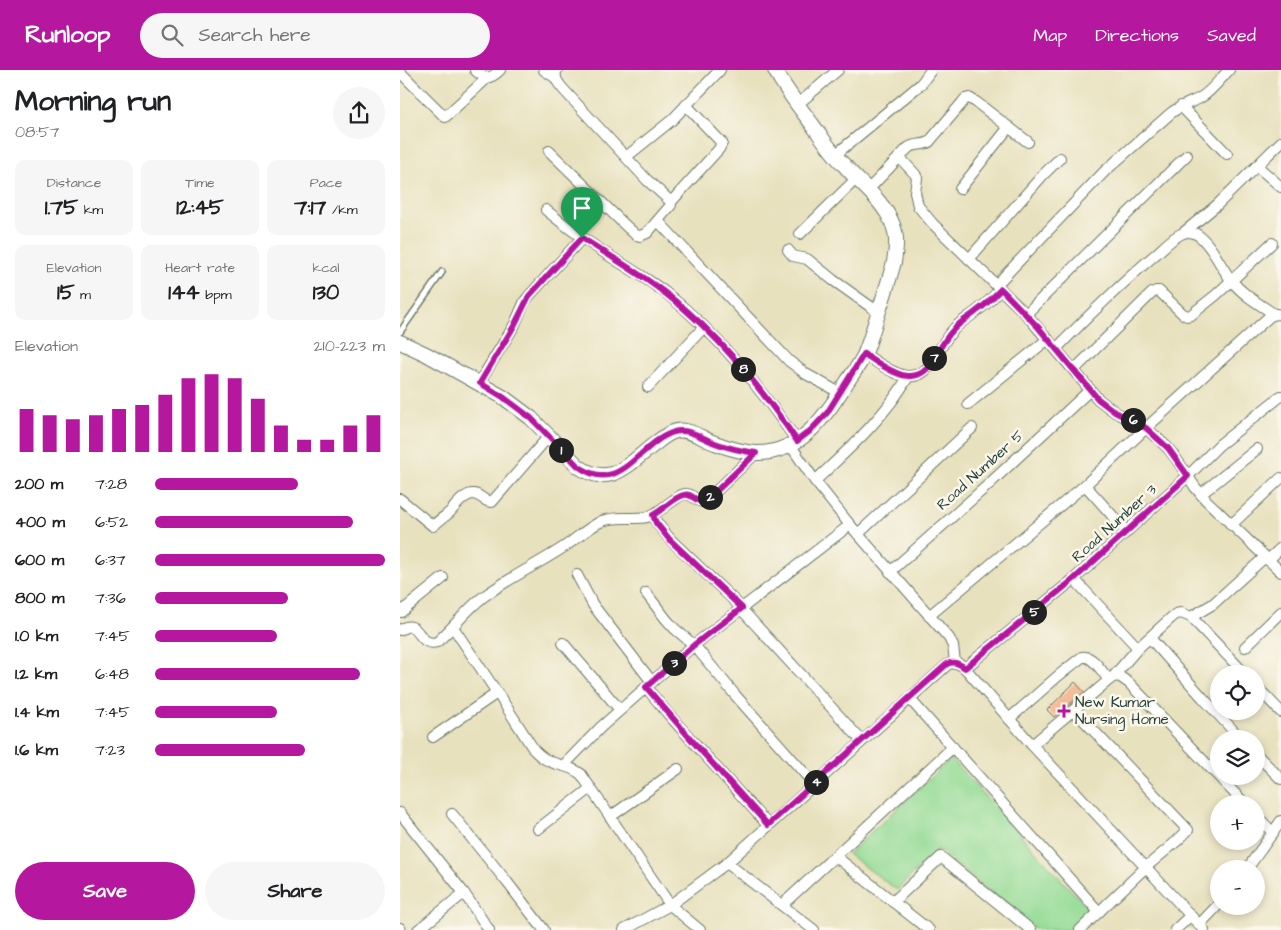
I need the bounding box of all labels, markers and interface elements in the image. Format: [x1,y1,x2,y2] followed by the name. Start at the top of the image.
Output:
[140,13,490,58] search box
[25,18,110,52] text: Runloop
[158,21,186,49] icon: search
[198,22,311,49] text: Search here
[1033,23,1067,48] text: Map
[1095,23,1179,48] text: Directions
[1207,23,1256,48] text: Saved
[15,82,171,121] text: Morning run
[333,87,385,139] button: share
[15,121,59,143] text: 08:57
[47,173,101,193] text: Distance
[185,173,215,193] text: Time
[310,173,342,193] text: Pace
[561,187,603,238] pin
[45,193,78,222] text: 1.75
[176,193,224,222] text: 12:45
[294,193,326,222] text: 7:17
[568,194,596,222] icon: arrive
[78,200,103,220] text: km
[326,200,358,220] text: /km
[46,258,102,278] text: Elevation
[165,258,235,278] text: Heart rate
[313,258,339,278] text: kcal
[57,278,75,307] text: 15
[168,278,200,307] text: 144
[313,278,339,307] text: 130
[75,285,91,305] text: m
[200,285,232,305] text: bpm
[15,335,78,357] text: Elevation
[313,335,385,357] text: 210–223 m
[922,346,946,370] pin: 7
[930,348,939,368] text: 7
[730,356,756,382] pin: 8
[739,359,748,379] text: 8
[1120,408,1146,432] pin: 6
[1129,410,1138,430] text: 6
[932,425,1029,515] street label: Road Number 5
[548,438,574,462] pin: 1
[561,440,562,460] text: 1
[15,473,63,495] text: 200 m
[95,473,127,495] text: 7:28
[1067,479,1162,567] street label: Road Number 3
[698,484,722,510] pin: 2
[706,487,715,507] text: 2
[15,511,65,533] text: 400 m
[95,511,128,533] text: 6:52
[15,549,64,571] text: 600 m
[95,549,126,571] text: 6:37
[15,587,64,609] text: 800 m
[95,587,126,609] text: 7:36
[1022,600,1046,624] pin: 5
[1030,602,1039,622] text: 5
[15,625,58,647] text: 1.0 km
[95,625,130,647] text: 7:45
[662,650,686,676] pin: 3
[671,653,678,673] text: 3
[15,663,57,685] text: 1.2 km
[95,663,129,685] text: 6:48
[1210,665,1265,915] map controls
[1210,665,1265,720] button: locate
[1075,692,1169,731] place label: New Kumar Nursing Home
[15,701,59,723] text: 1.4 km
[95,701,130,723] text: 7:45
[1057,704,1071,718] marker: New Kumar Nursing Home
[1210,730,1265,785] button: layers
[15,739,58,761] text: 1.6 km
[95,739,125,761] text: 7:23
[804,770,828,794] pin: 4
[812,772,821,792] text: 4
[1210,795,1265,850] button: +
[1210,860,1265,915] button: −
[15,862,195,920] button: Save
[205,862,385,920] button: Share

